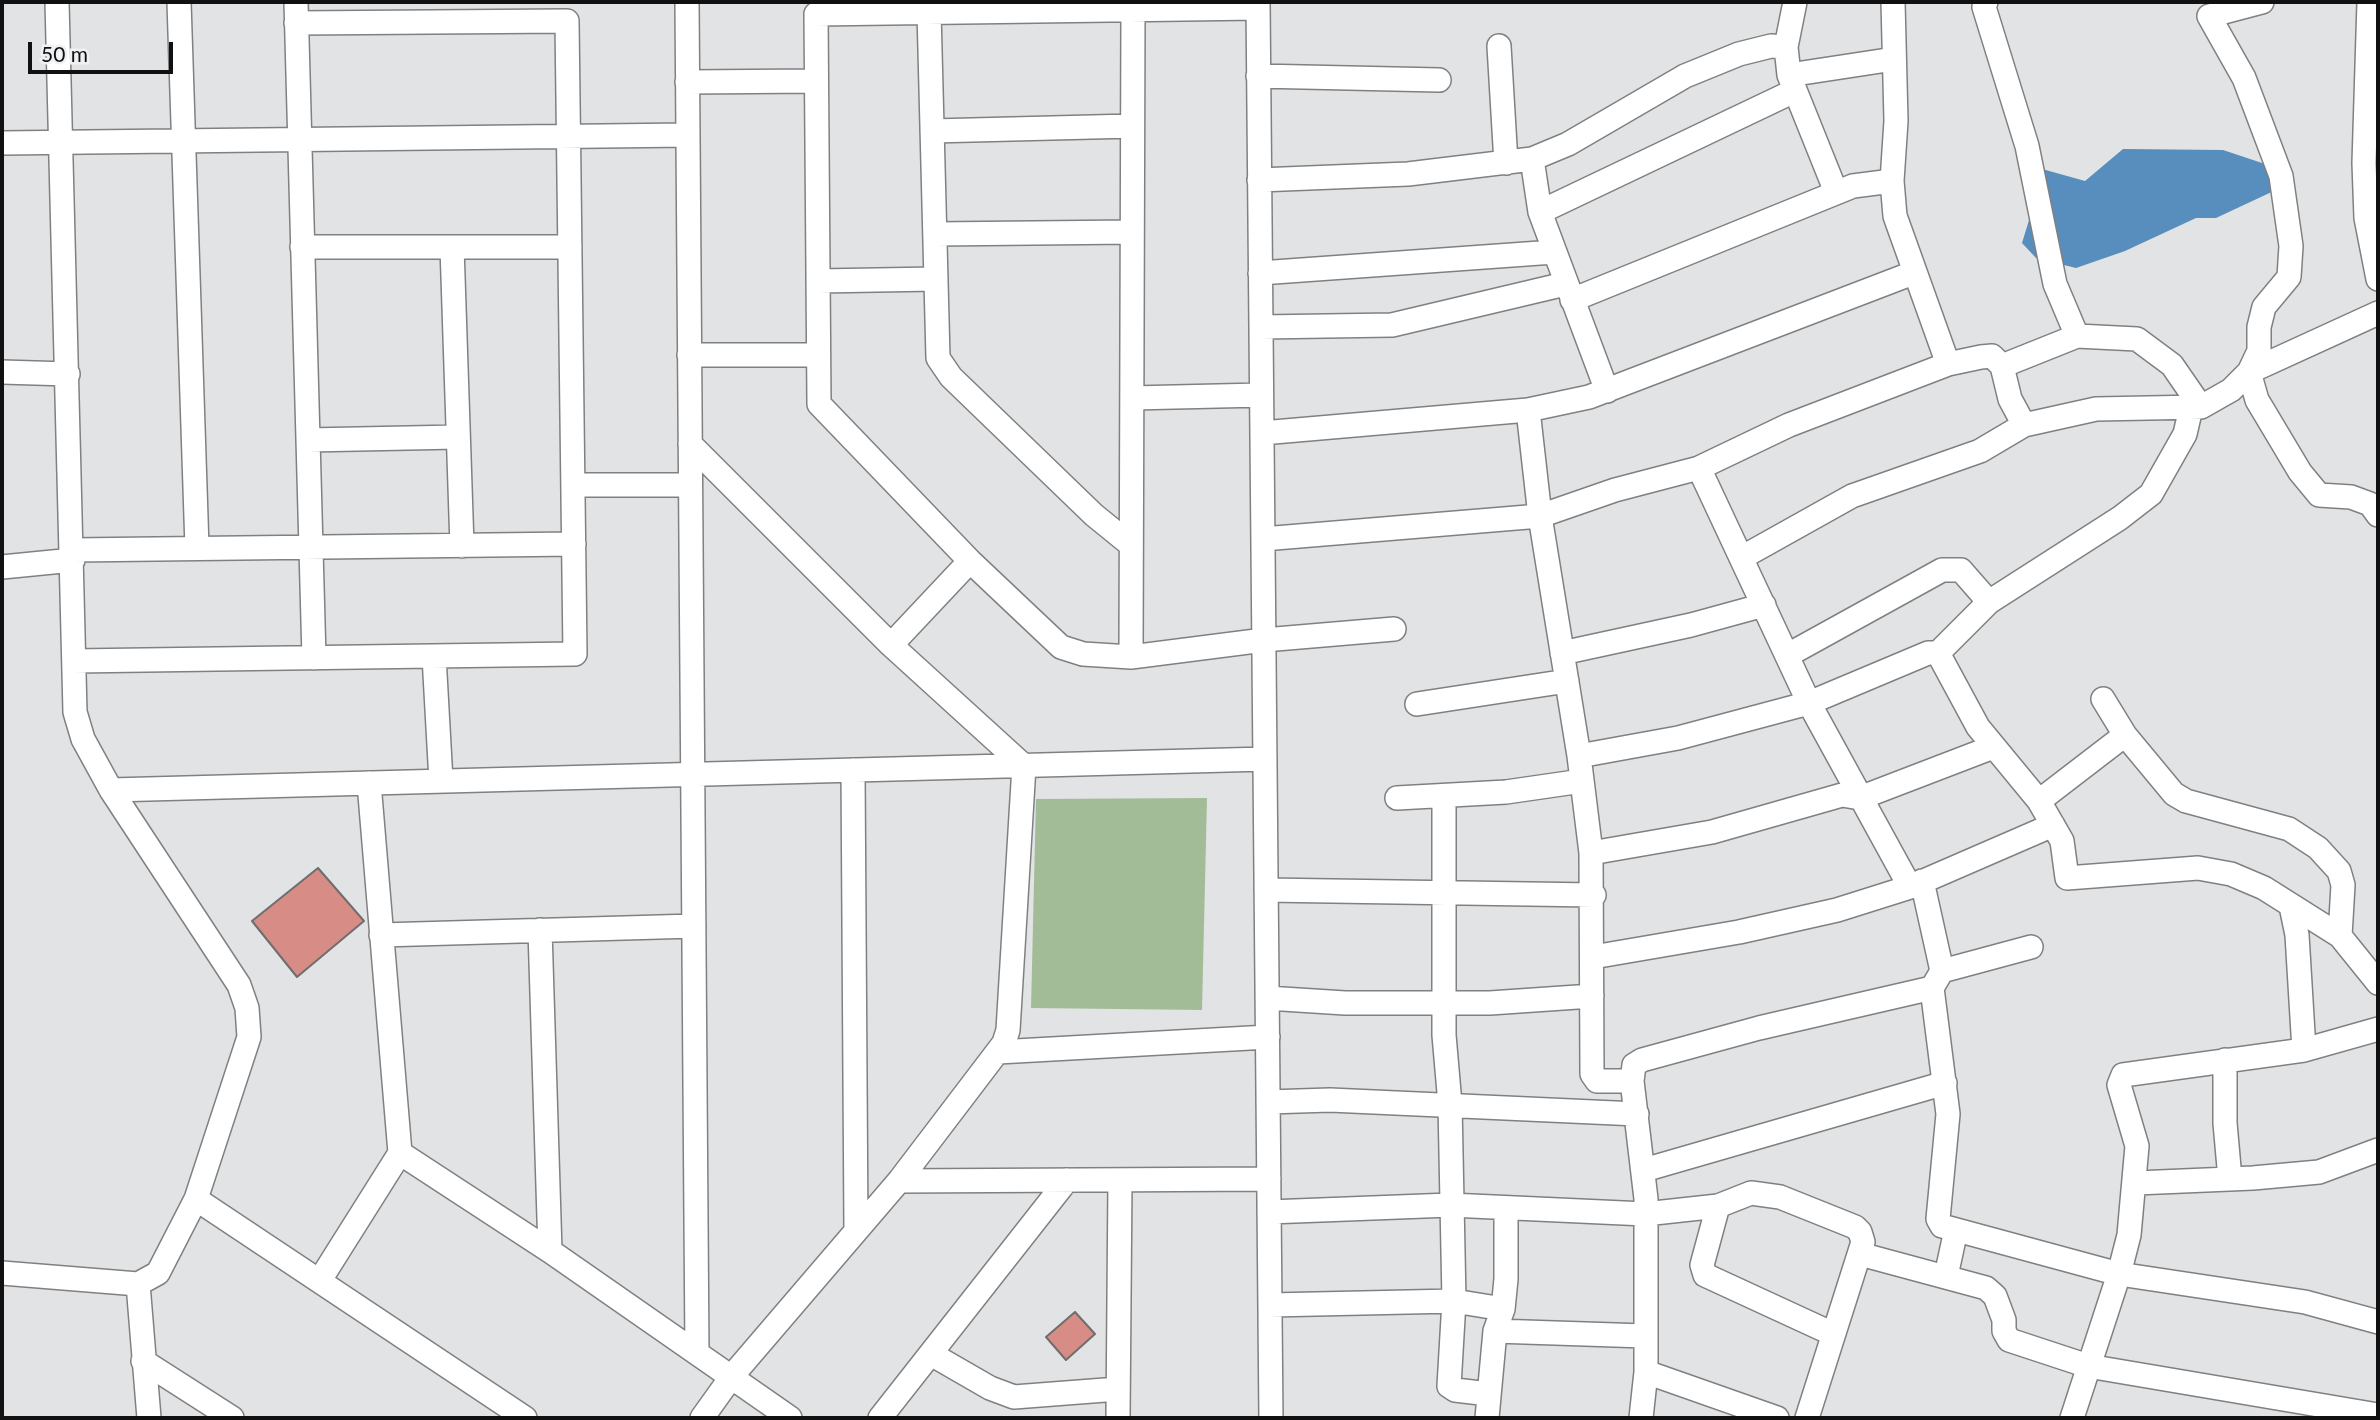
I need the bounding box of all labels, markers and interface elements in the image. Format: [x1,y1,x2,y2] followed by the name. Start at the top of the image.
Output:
[32,28,177,72] scale bar
[41,41,88,66] text: 50 m

